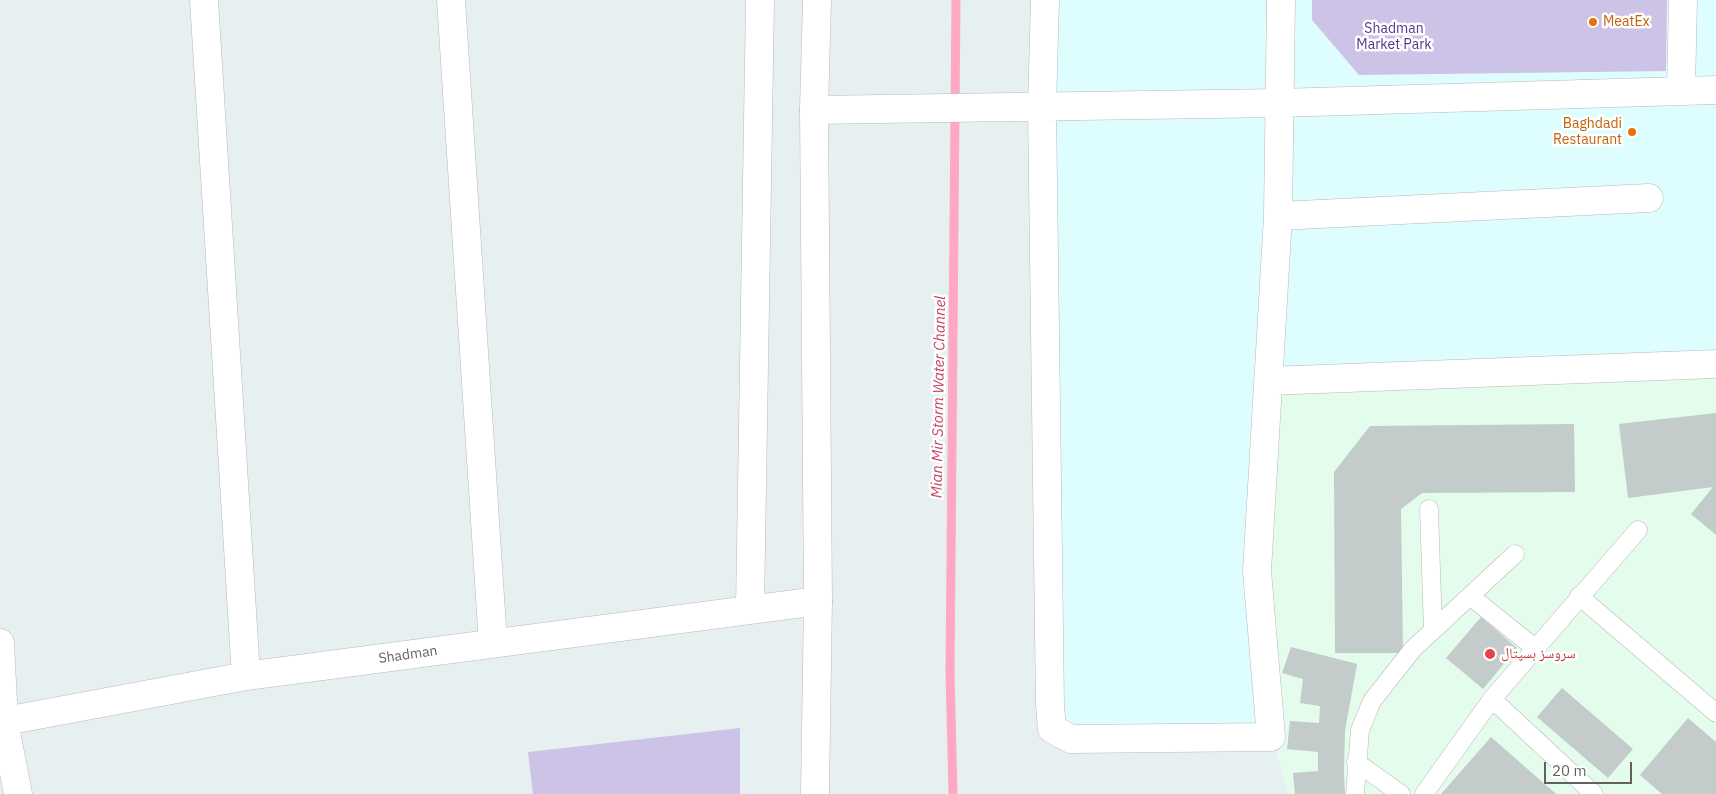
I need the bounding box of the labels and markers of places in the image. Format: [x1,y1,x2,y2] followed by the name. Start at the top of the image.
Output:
[1603,14,1650,30] place label: MeatEx
[1587,16,1599,28] marker: MeatEx
[1553,116,1622,148] place label: Baghdadi Restaurant
[1626,126,1638,138] marker: Baghdadi Restaurant
[1501,646,1576,662] place label: سروسز ہسپتال
[1483,647,1497,661] marker: سروسز ہسپتال

